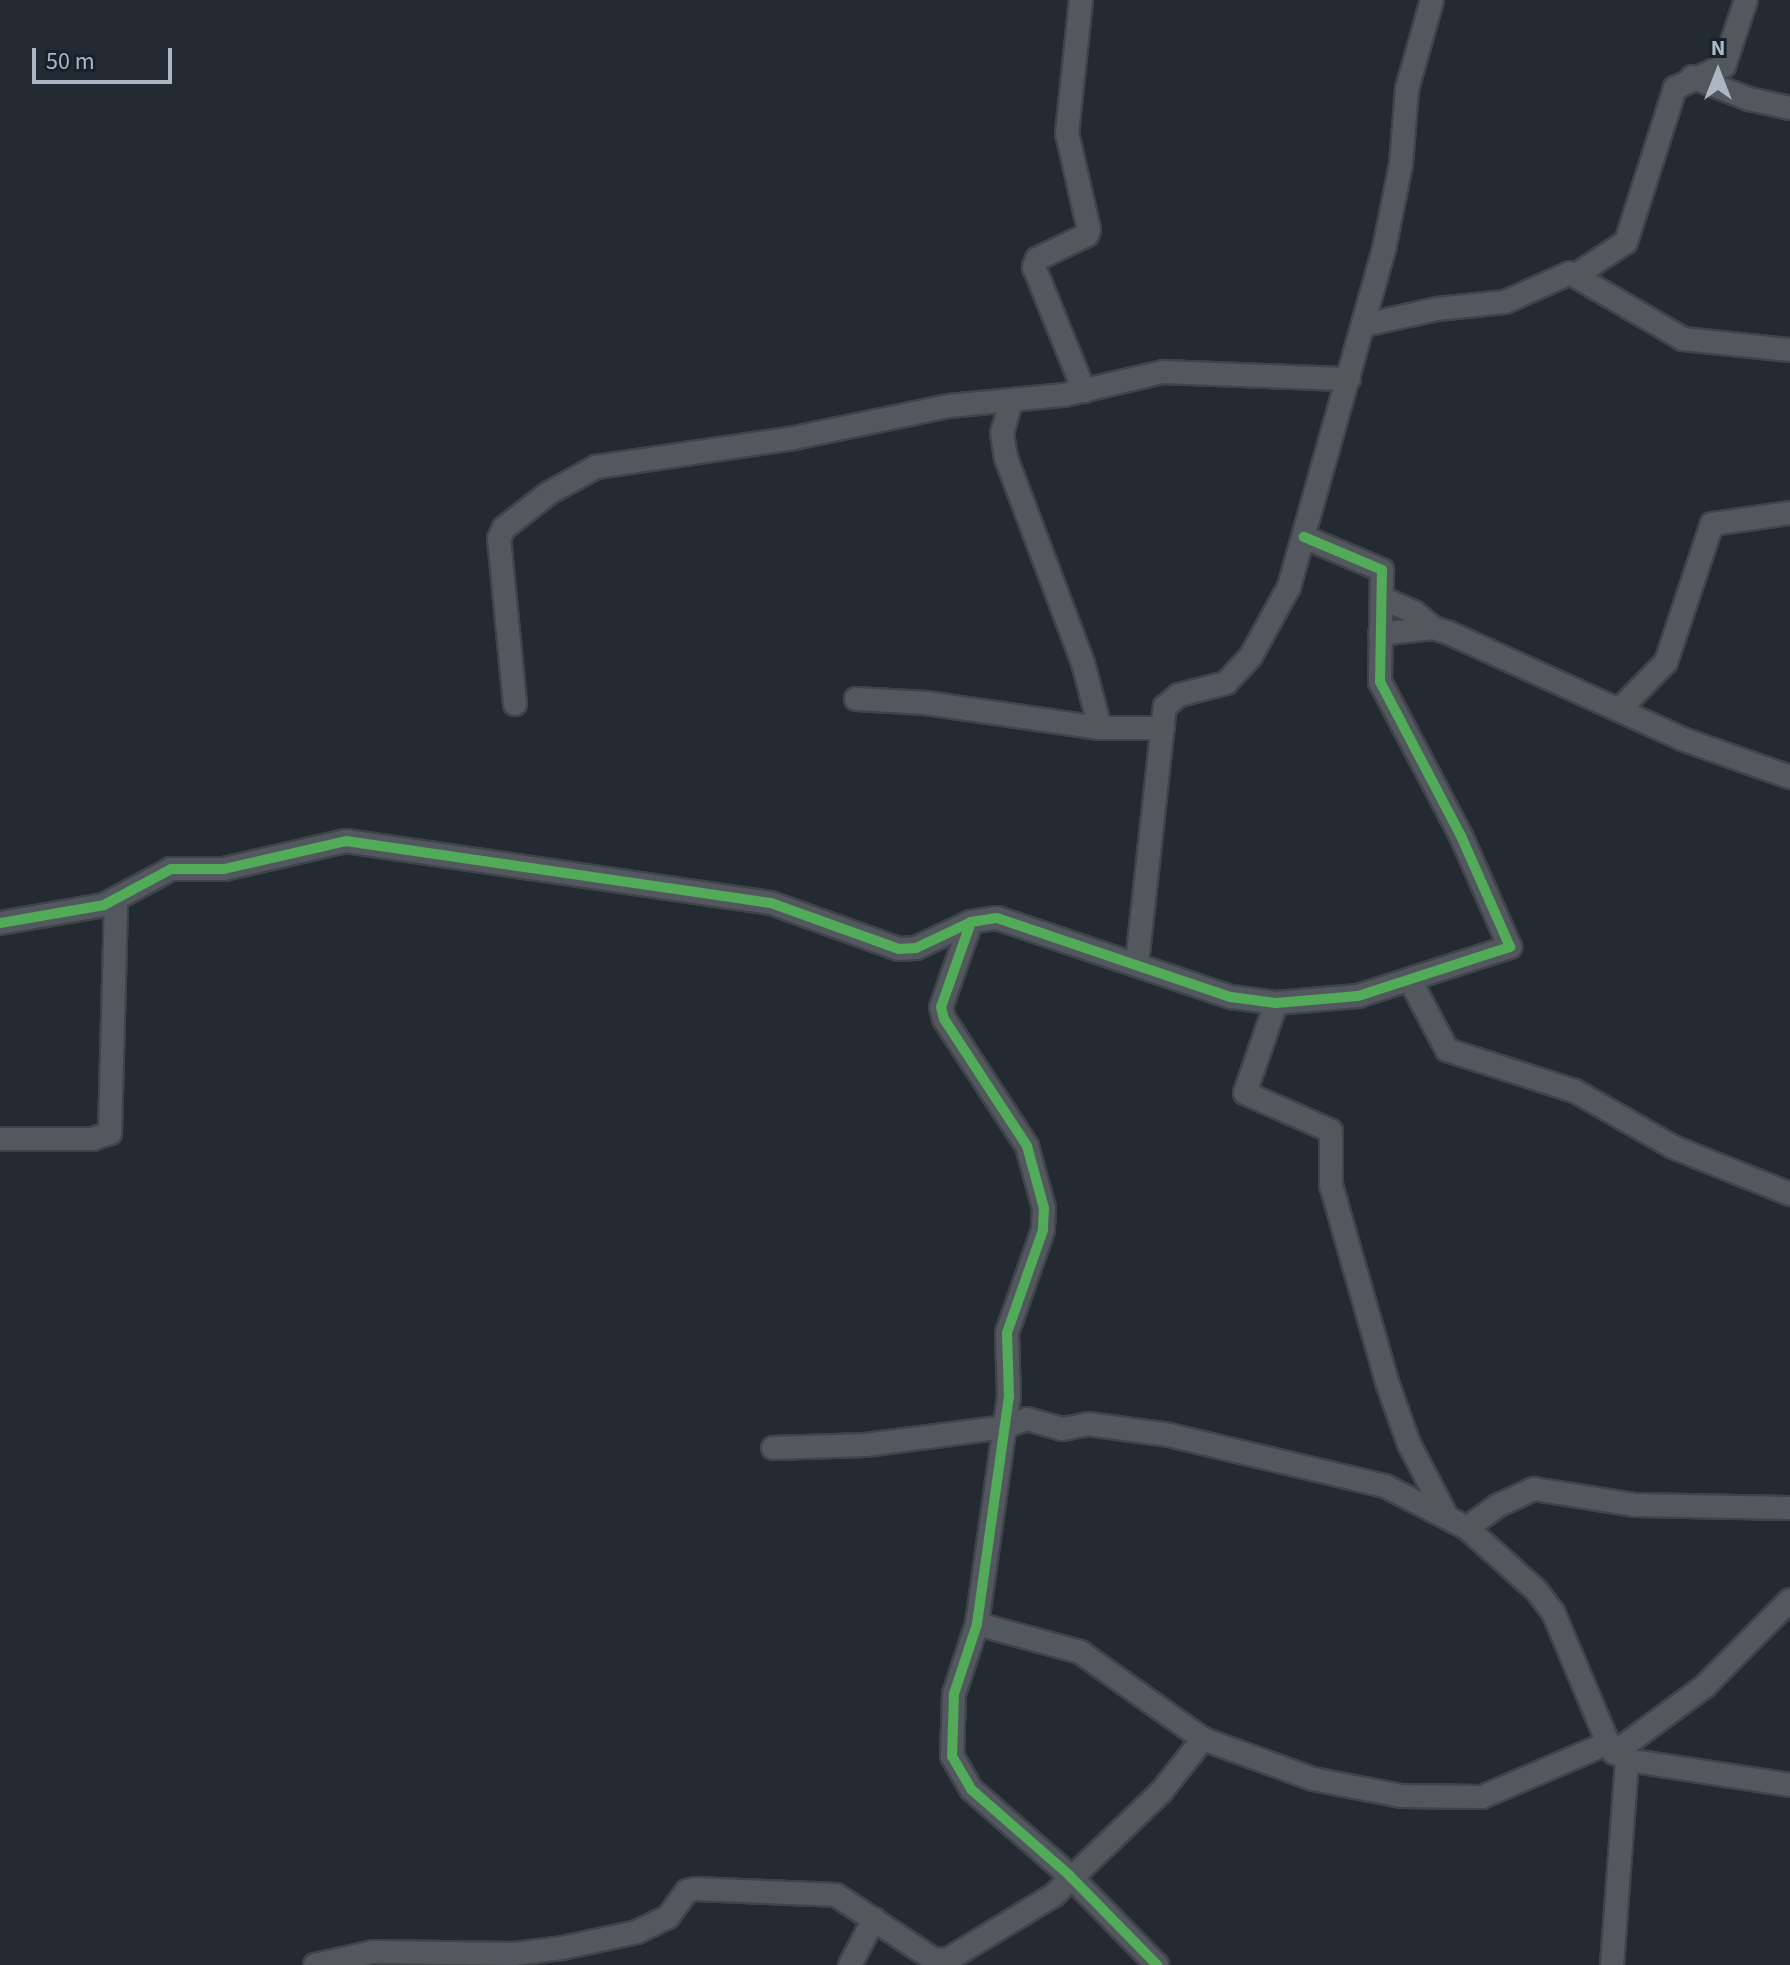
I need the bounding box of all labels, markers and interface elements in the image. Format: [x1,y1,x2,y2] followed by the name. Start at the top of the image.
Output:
[36,32,176,82] scale bar
[1678,32,1758,112] north arrow
[1711,32,1725,64] text: N
[46,44,95,79] text: 50 m

